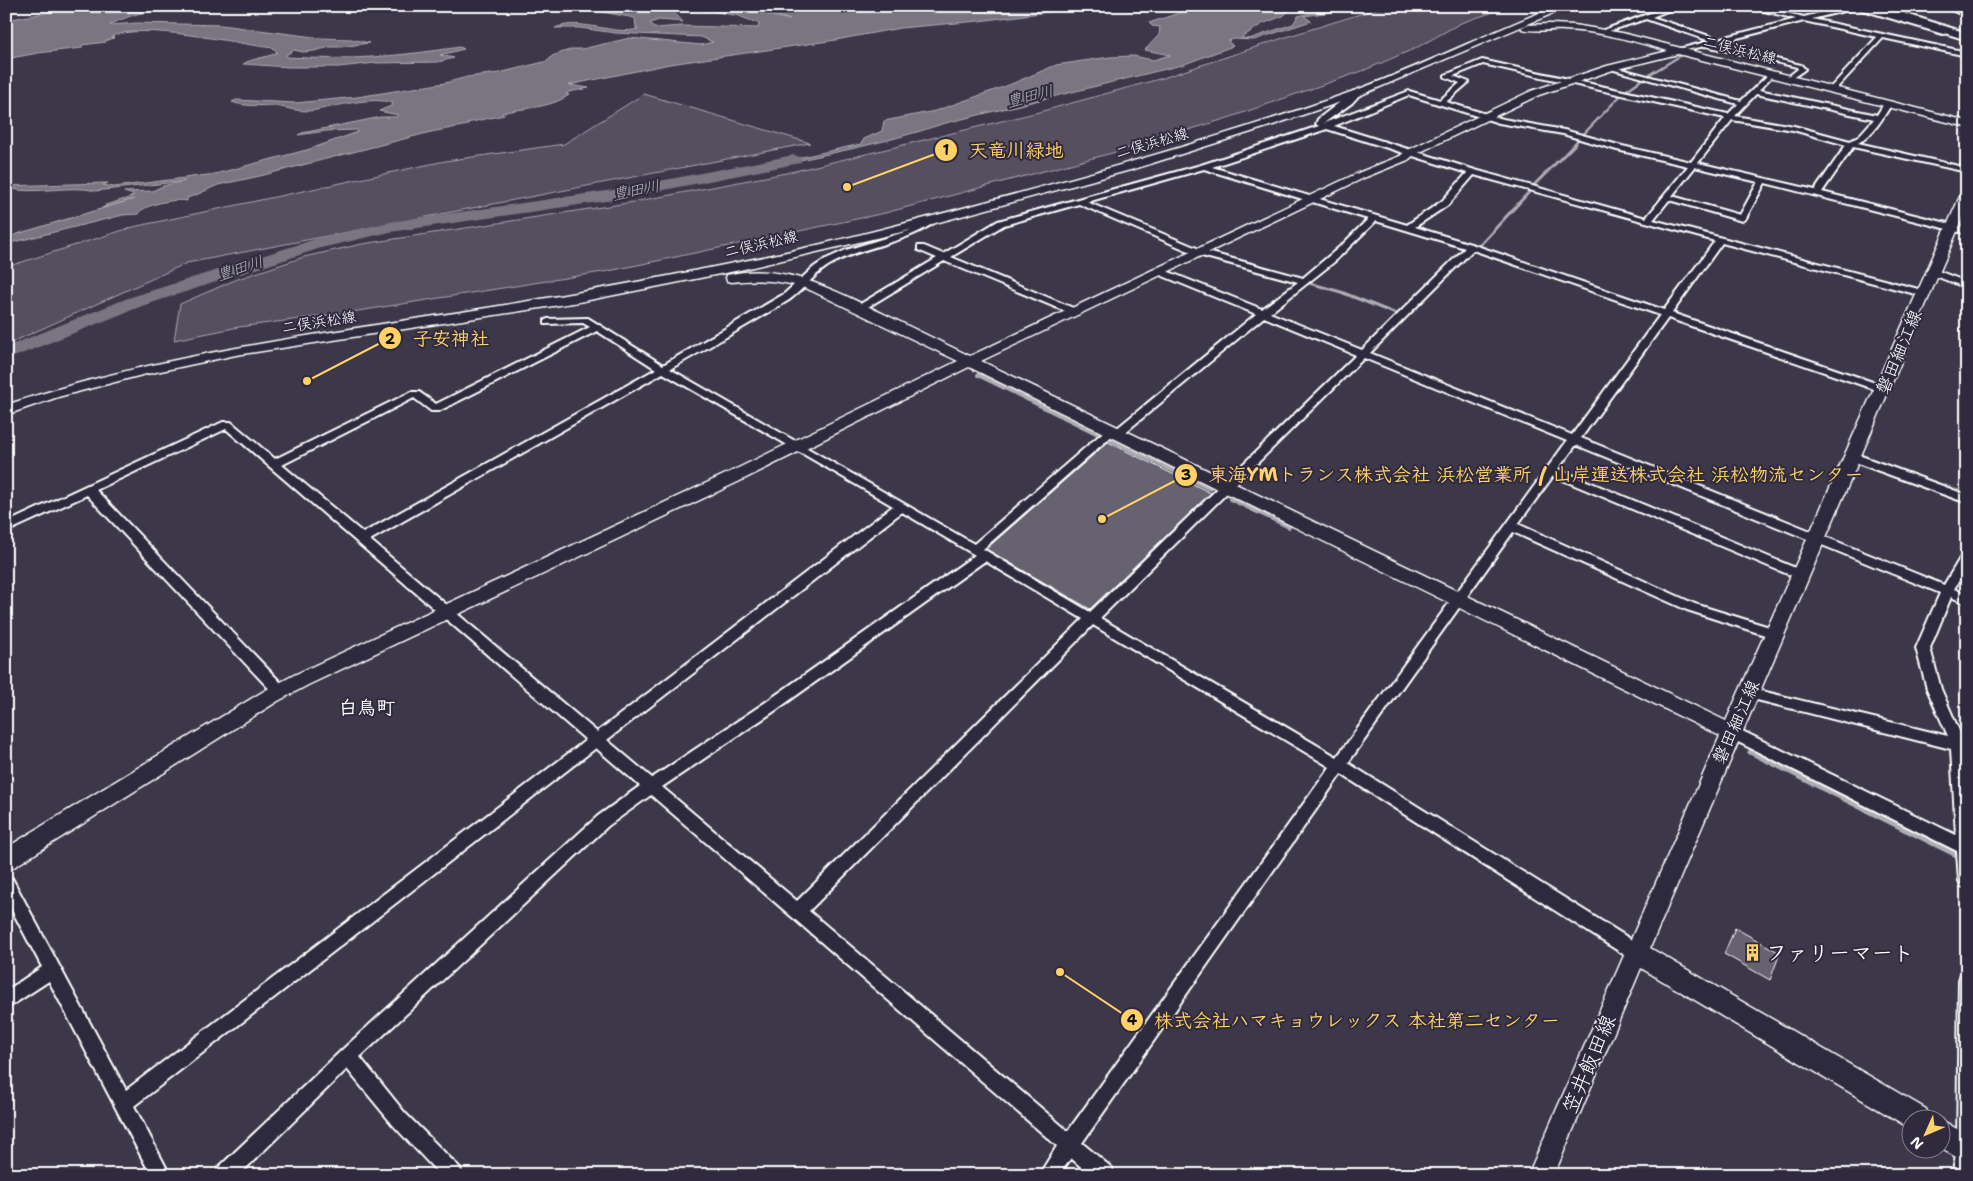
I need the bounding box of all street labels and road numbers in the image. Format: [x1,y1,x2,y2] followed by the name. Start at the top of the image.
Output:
[1701,31,1779,69] street label: 二俣浜松線
[1113,123,1191,163] street label: 二俣浜松線
[722,226,800,262] street label: 二俣浜松線
[280,306,358,338] street label: 二俣浜松線
[1870,306,1928,398] street label: 磐田細江線
[1707,676,1765,768] street label: 磐田細江線
[1556,1010,1622,1118] street label: 笠井飯田線

